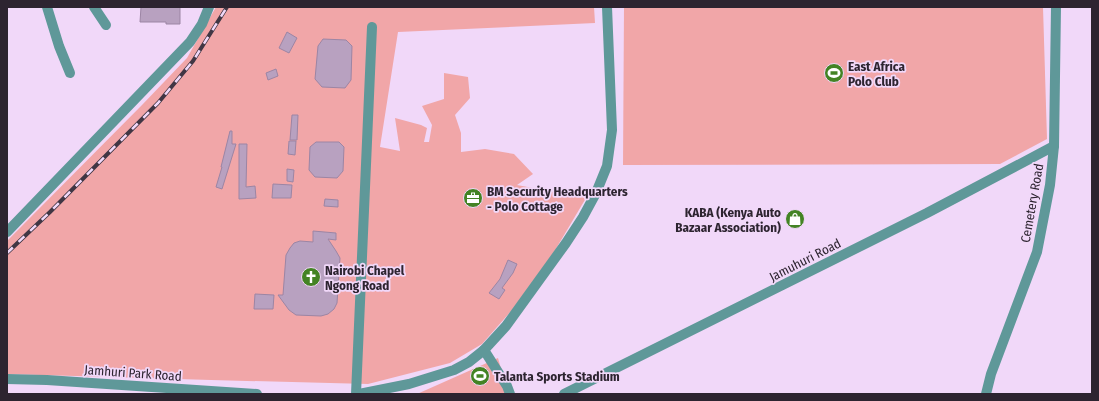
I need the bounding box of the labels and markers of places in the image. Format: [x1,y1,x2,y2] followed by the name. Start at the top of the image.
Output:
[848,59,905,89] place label: East Africa Polo Club
[823,62,845,84] sports icon: East Africa Polo Club
[487,184,628,214] place label: BM Security Headquarters - Polo Cottage
[462,187,484,209] office icon: BM Security Headquarters - Polo Cottage
[675,205,781,235] place label: KABA (Kenya Auto Bazaar Association)
[784,208,806,230] shop icon: KABA (Kenya Auto Bazaar Association)
[325,263,405,293] place label: Nairobi Chapel Ngong Road
[300,266,322,288] church icon: Nairobi Chapel Ngong Road
[469,365,491,387] sports icon: Talanta Sports Stadium
[494,369,620,384] place label: Talanta Sports Stadium

